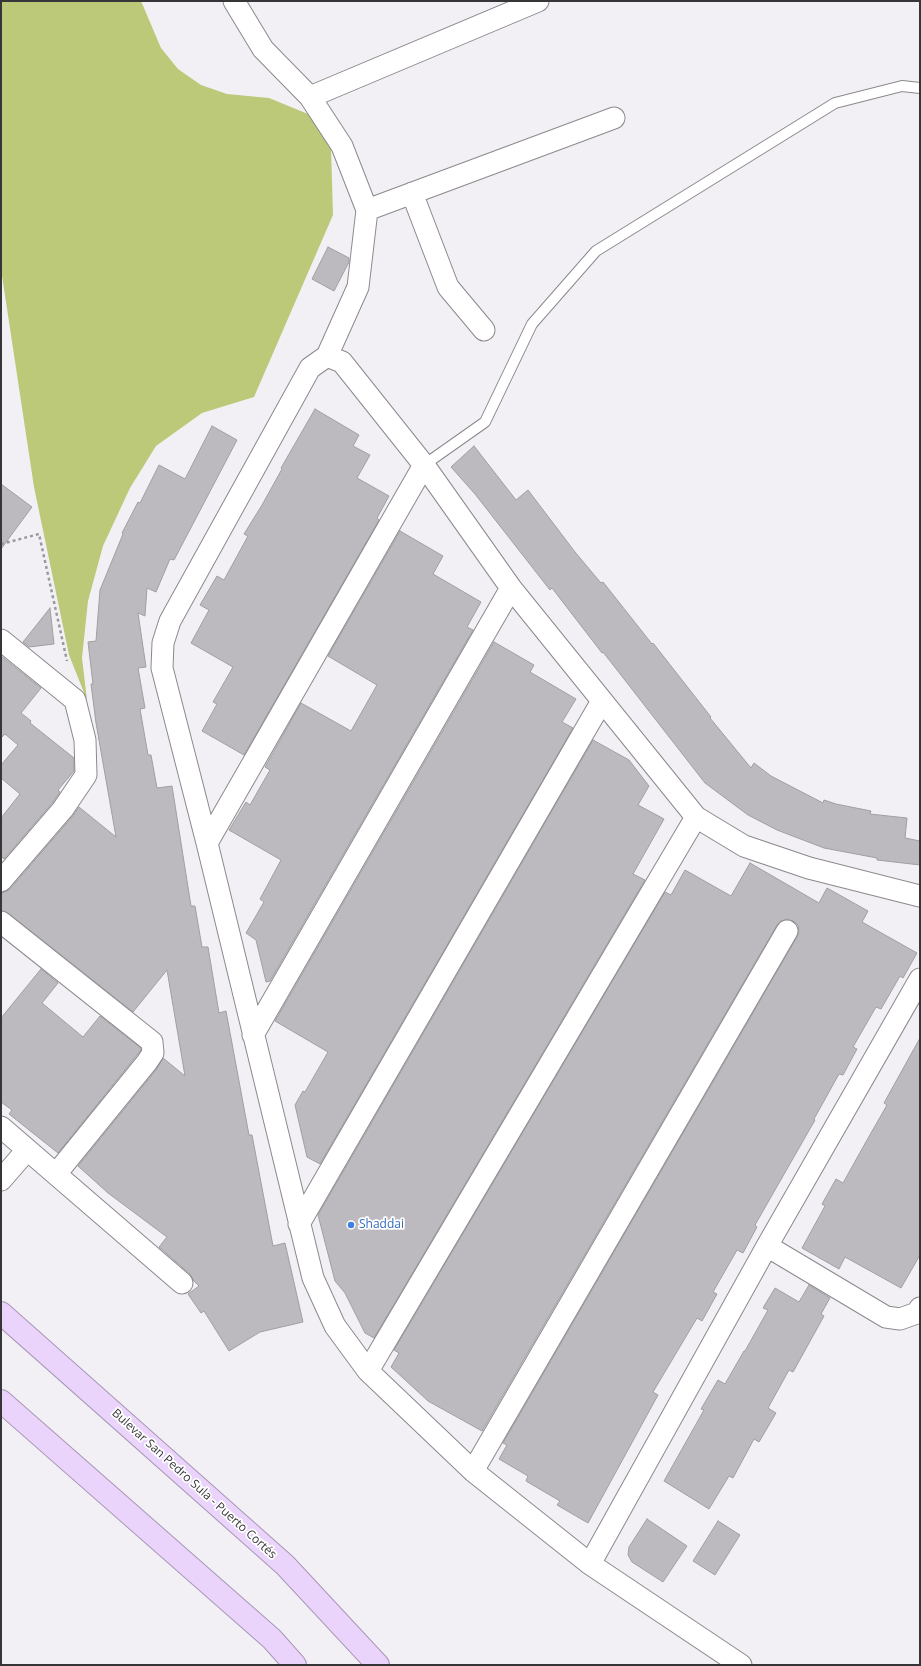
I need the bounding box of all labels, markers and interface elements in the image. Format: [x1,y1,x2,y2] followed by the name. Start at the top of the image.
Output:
[359,1218,404,1232] place label: Shaddai
[346,1220,356,1230] marker: Shaddai
[109,1406,279,1562] street label: Bulevar San Pedro Sula - Puerto Cortés

